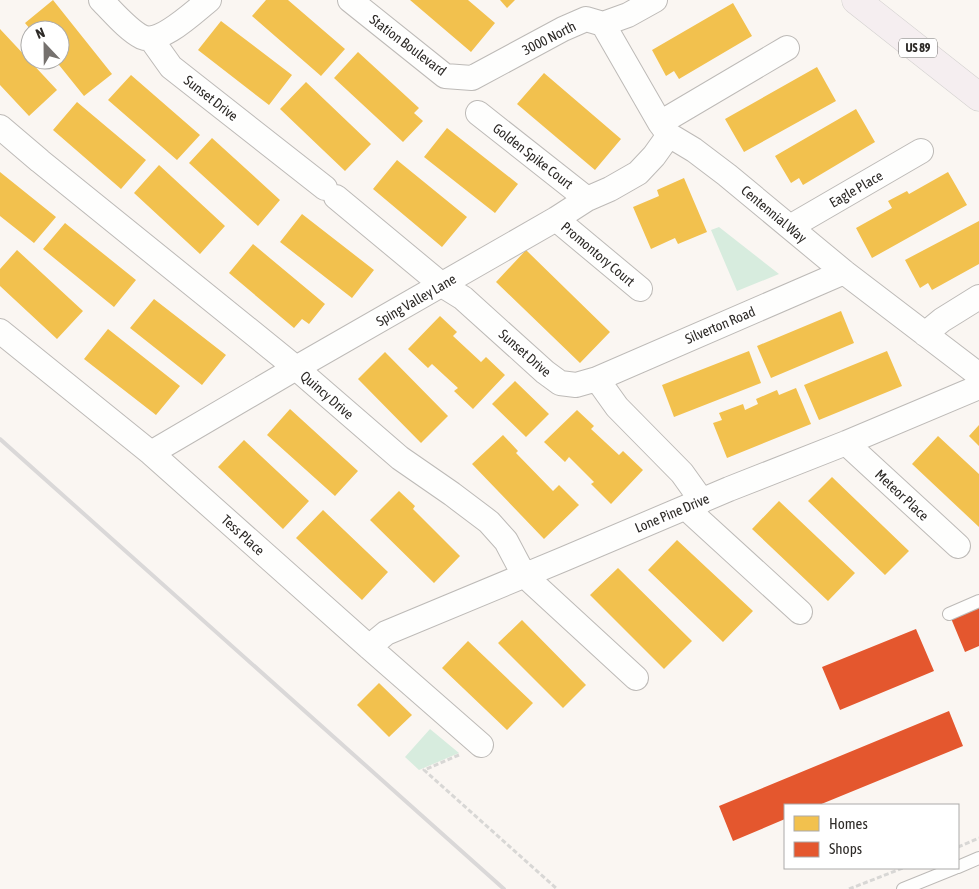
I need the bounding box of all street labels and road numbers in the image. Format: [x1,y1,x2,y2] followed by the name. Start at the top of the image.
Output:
[367,11,449,79] street label: Station Boulevard
[520,18,578,58] street label: 3000 North
[899,38,937,58] road number: US 89
[181,72,241,124] street label: Sunset Drive
[490,120,576,192] street label: Golden Spike Court
[826,167,886,211] street label: Eagle Place
[738,182,810,246] street label: Centennial Way
[558,219,638,289] street label: Promontory Court
[373,271,459,329] street label: Sping Valley Lane
[683,303,757,347] street label: Silverton Road
[496,326,554,380] street label: Sunset Drive
[297,368,357,422] street label: Quincy Drive
[872,466,932,524] street label: Meteor Place
[632,490,712,536] street label: Lone Pine Drive
[218,512,268,558] street label: Tess Place

